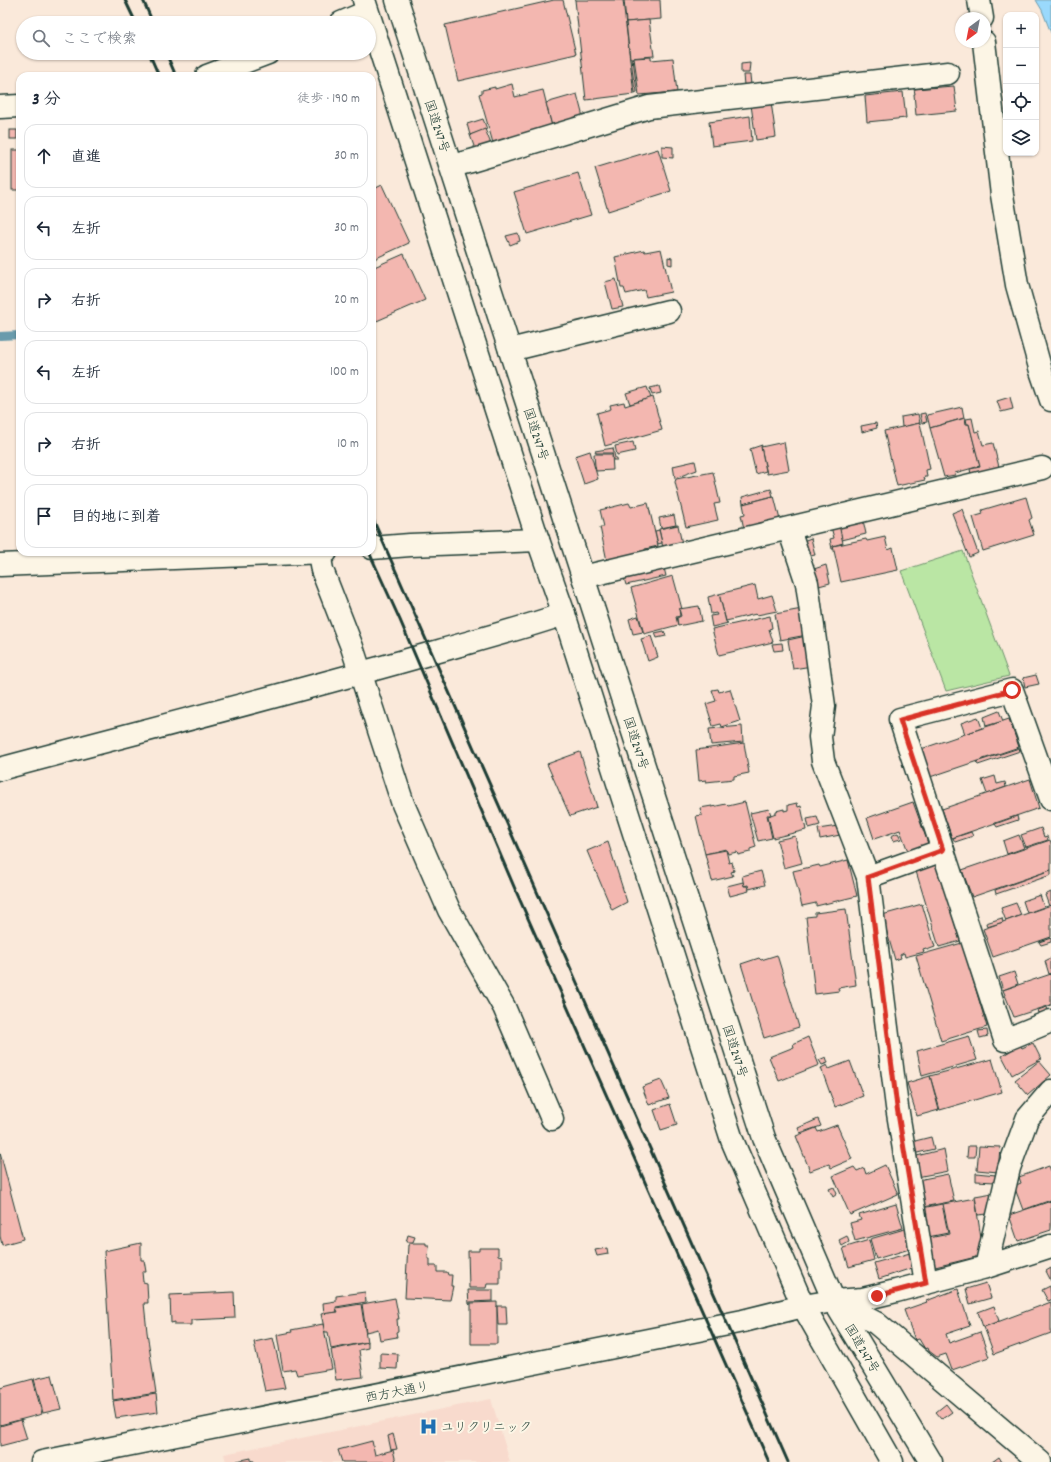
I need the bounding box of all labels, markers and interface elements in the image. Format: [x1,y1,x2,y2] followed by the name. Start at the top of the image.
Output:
[955,12,991,48] north arrow
[1003,12,1039,156] map controls
[1003,12,1039,48] button: +
[16,16,376,60] search box
[30,27,52,49] icon: search
[62,29,137,51] text: ここで検索
[1003,48,1039,84] button: −
[1003,84,1039,120] button: locate
[32,89,60,113] text: 3 分
[297,90,360,109] text: 徒歩 · 190 m
[418,98,453,156] street label: 国道247号
[1003,120,1039,156] button: layers
[33,145,55,167] icon: ahead
[71,147,101,169] text: 直進
[334,147,359,166] text: 30 m
[33,217,55,239] icon: left
[71,219,101,241] text: 左折
[334,219,359,238] text: 30 m
[33,289,55,311] icon: right
[71,291,101,313] text: 右折
[334,291,359,310] text: 20 m
[33,361,55,383] icon: left
[71,363,101,385] text: 左折
[330,363,359,382] text: 100 m
[517,406,552,464] street label: 国道247号
[33,433,55,455] icon: right
[71,435,101,457] text: 右折
[337,435,359,454] text: 10 m
[33,505,55,527] icon: arrive
[71,507,161,529] text: 目的地に到着
[1003,681,1021,699] route start
[617,715,652,773] street label: 国道247号
[716,1023,751,1081] street label: 国道247号
[868,1287,886,1305] route end
[839,1321,883,1378] street label: 国道247号
[364,1378,431,1409] street label: 西方大通り
[418,1416,438,1436] hospital icon: ユリクリニック
[441,1419,532,1438] place label: ユリクリニック

